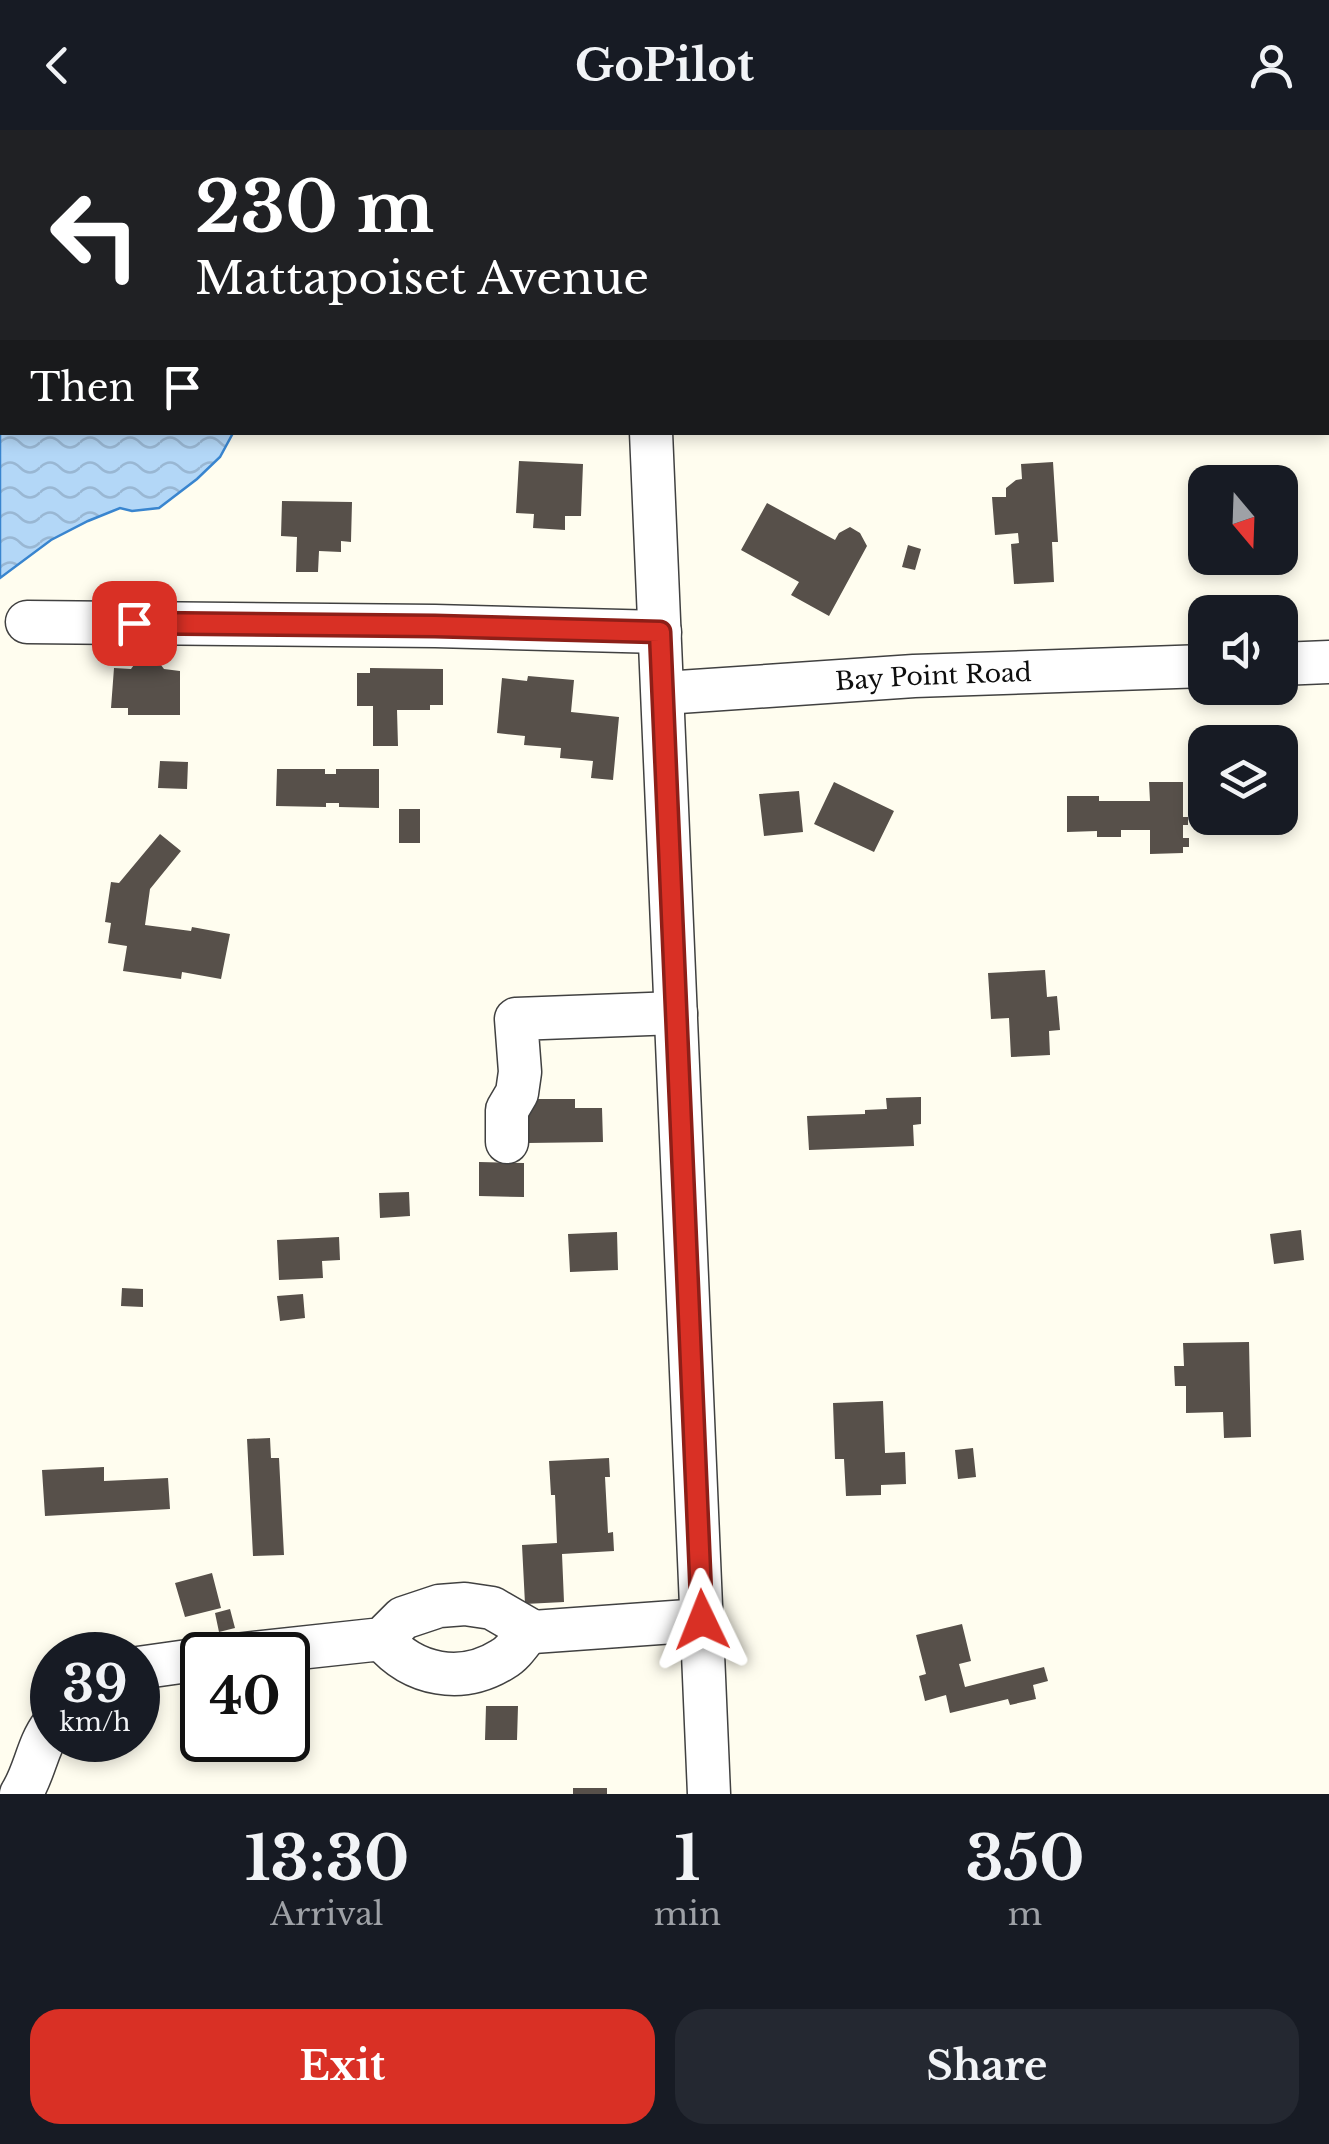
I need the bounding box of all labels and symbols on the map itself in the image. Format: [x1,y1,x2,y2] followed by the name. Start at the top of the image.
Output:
[1188,465,1298,575] north arrow
[92,581,177,666] pin
[834,656,1032,697] street label: Bay Point Road
[650,1568,754,1672] position arrow
[180,1632,310,1762] speed limit sign: 40

